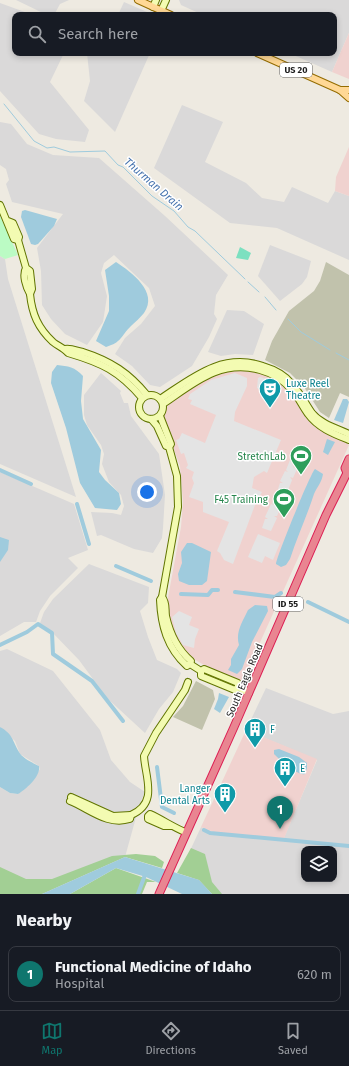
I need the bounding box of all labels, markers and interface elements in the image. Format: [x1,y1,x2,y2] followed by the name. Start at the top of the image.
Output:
[12,12,337,56] search box
[26,23,48,45] icon: search
[58,25,138,43] text: Search here
[280,63,312,77] road number: US 20
[122,155,186,214] water label: Thurman Drain
[257,376,283,409] theatre icon: Luxe Reel Theatre
[286,378,329,402] place label: Luxe Reel Theatre
[288,443,314,476] sports icon: StretchLab
[238,451,286,463] place label: StretchLab
[137,482,157,502] your location
[271,486,297,519] sports icon: F45 Training
[214,494,269,506] place label: F45 Training
[273,597,303,611] road number: ID 55
[224,642,266,719] street label: South Eagle Road
[242,716,268,749] building icon: F
[270,724,275,736] place label: F
[272,755,298,788] building icon: E
[300,763,305,775] place label: E
[212,781,238,814] building icon: Langer Dental Arts
[160,783,210,807] place label: Langer Dental Arts
[267,796,293,829] pin: 1
[301,846,337,882] map controls
[301,846,337,882] button: layers
[16,910,71,931] text: Nearby
[55,958,252,976] text: Functional Medicine of Idaho
[27,967,33,982] text: 1
[297,967,332,982] text: 620 m
[55,976,104,991] text: Hospital
[41,1020,63,1057] tab: Map
[145,1020,196,1057] tab: Directions
[278,1020,308,1057] tab: Saved

